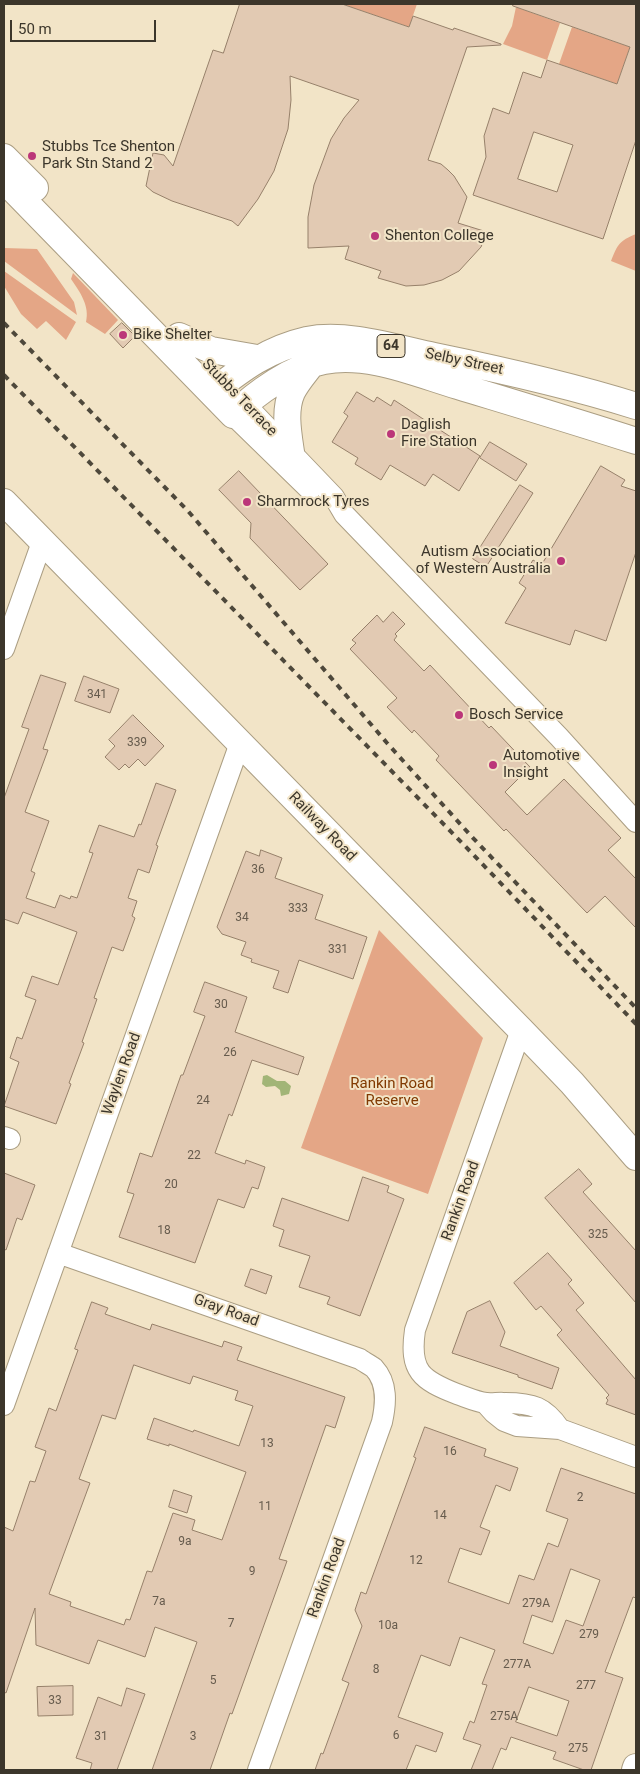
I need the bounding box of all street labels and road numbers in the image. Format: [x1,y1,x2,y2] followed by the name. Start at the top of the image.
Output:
[377,334,405,358] road number: 64
[423,345,505,379] street label: Selby Street
[198,356,280,440] street label: Stubbs Terrace
[285,789,359,865] street label: Railway Road
[99,1030,145,1118] street label: Waylen Road
[438,1159,484,1243] street label: Rankin Road
[191,1291,261,1331] street label: Gray Road
[304,1536,350,1620] street label: Rankin Road

